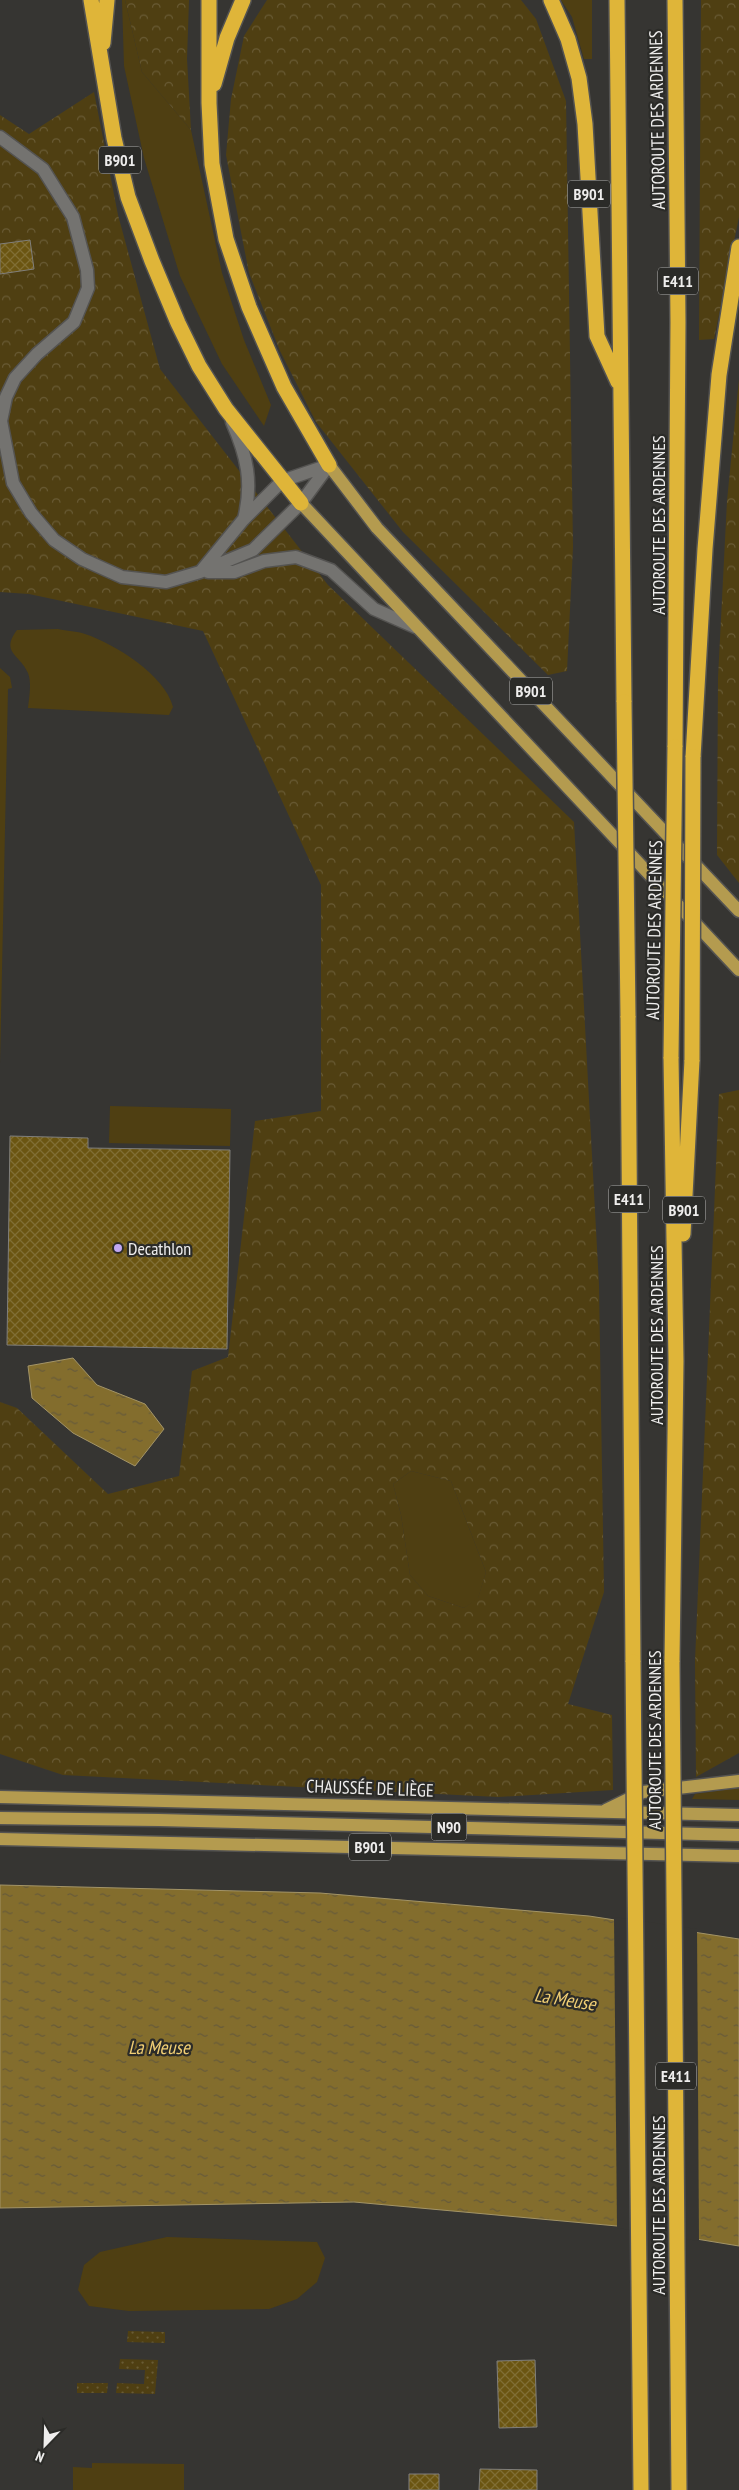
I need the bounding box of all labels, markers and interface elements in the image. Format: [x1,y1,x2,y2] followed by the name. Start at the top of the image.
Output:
[644,30,670,210] street label: AUTOROUTE DES ARDENNES
[99,146,141,174] road number: B901
[568,180,610,208] road number: B901
[658,268,698,294] road number: E411
[647,435,670,615] street label: AUTOROUTE DES ARDENNES
[510,678,552,704] road number: B901
[641,840,667,1020] street label: AUTOROUTE DES ARDENNES
[609,1186,649,1212] road number: E411
[663,1196,705,1224] road number: B901
[128,1237,191,1260] place label: Decathlon
[112,1242,124,1254] marker: Decathlon
[645,1245,668,1425] street label: AUTOROUTE DES ARDENNES
[643,1650,666,1830] street label: AUTOROUTE DES ARDENNES
[306,1774,434,1802] street label: CHAUSSÉE DE LIÈGE
[432,1814,466,1840] road number: N90
[349,1834,391,1860] road number: B901
[533,1982,598,2016] water label: La Meuse
[128,2035,191,2059] water label: La Meuse
[656,2062,696,2090] road number: E411
[647,2115,670,2295] street label: AUTOROUTE DES ARDENNES
[20,2420,70,2470] north arrow
[33,2447,47,2467] text: N

